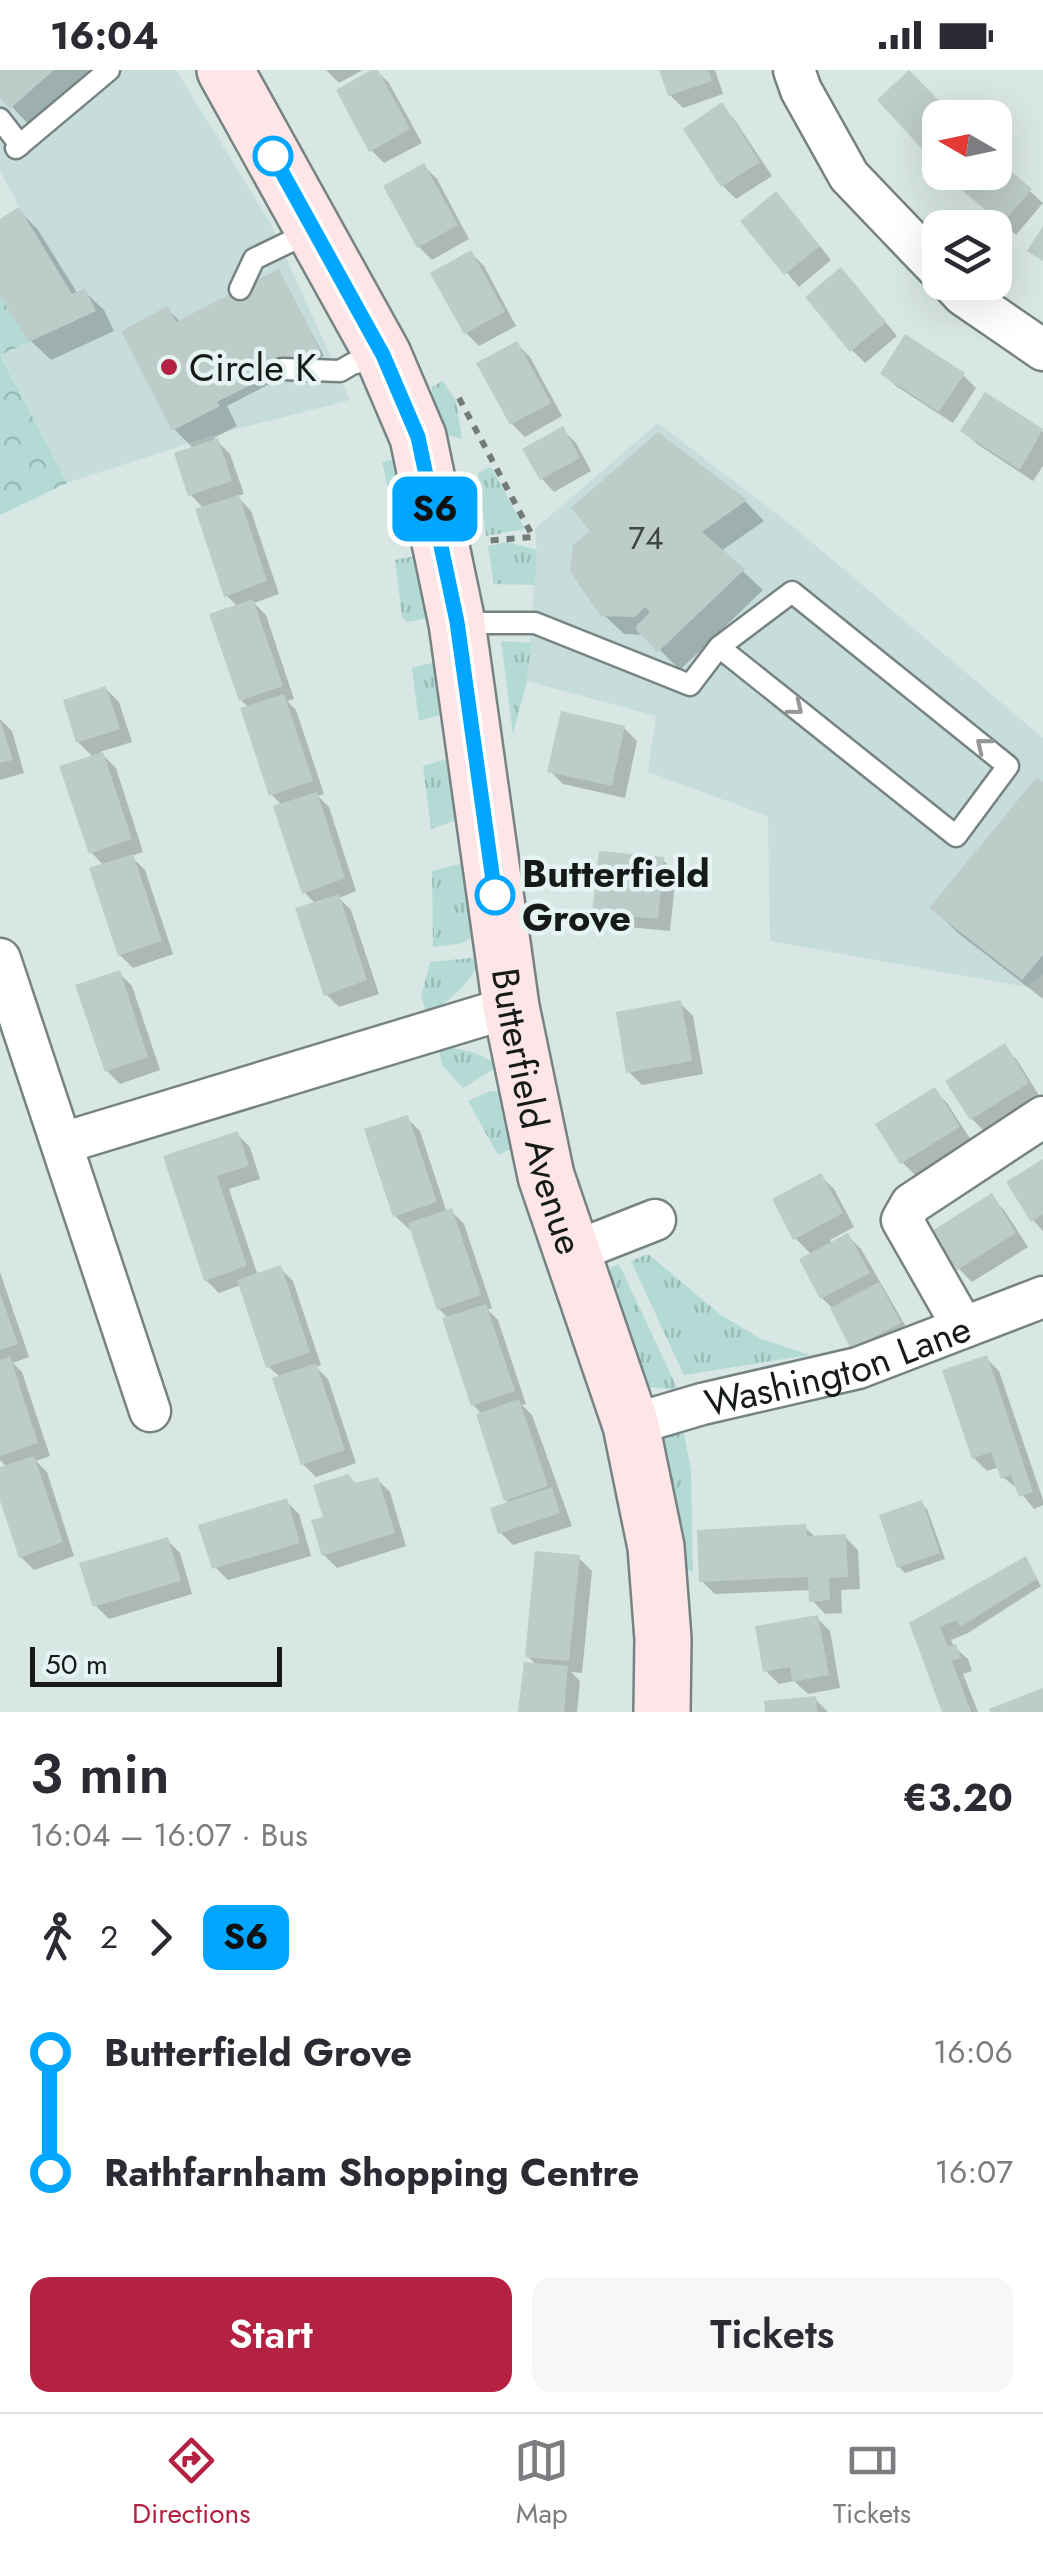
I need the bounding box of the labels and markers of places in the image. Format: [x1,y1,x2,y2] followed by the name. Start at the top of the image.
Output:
[254,137,292,175] unlabelled marker
[189,340,317,395] place label: Circle K
[158,356,180,378] marker: Circle K
[522,846,710,945] place label: Butterfield Grove
[476,876,514,914] marker: Butterfield Grove

